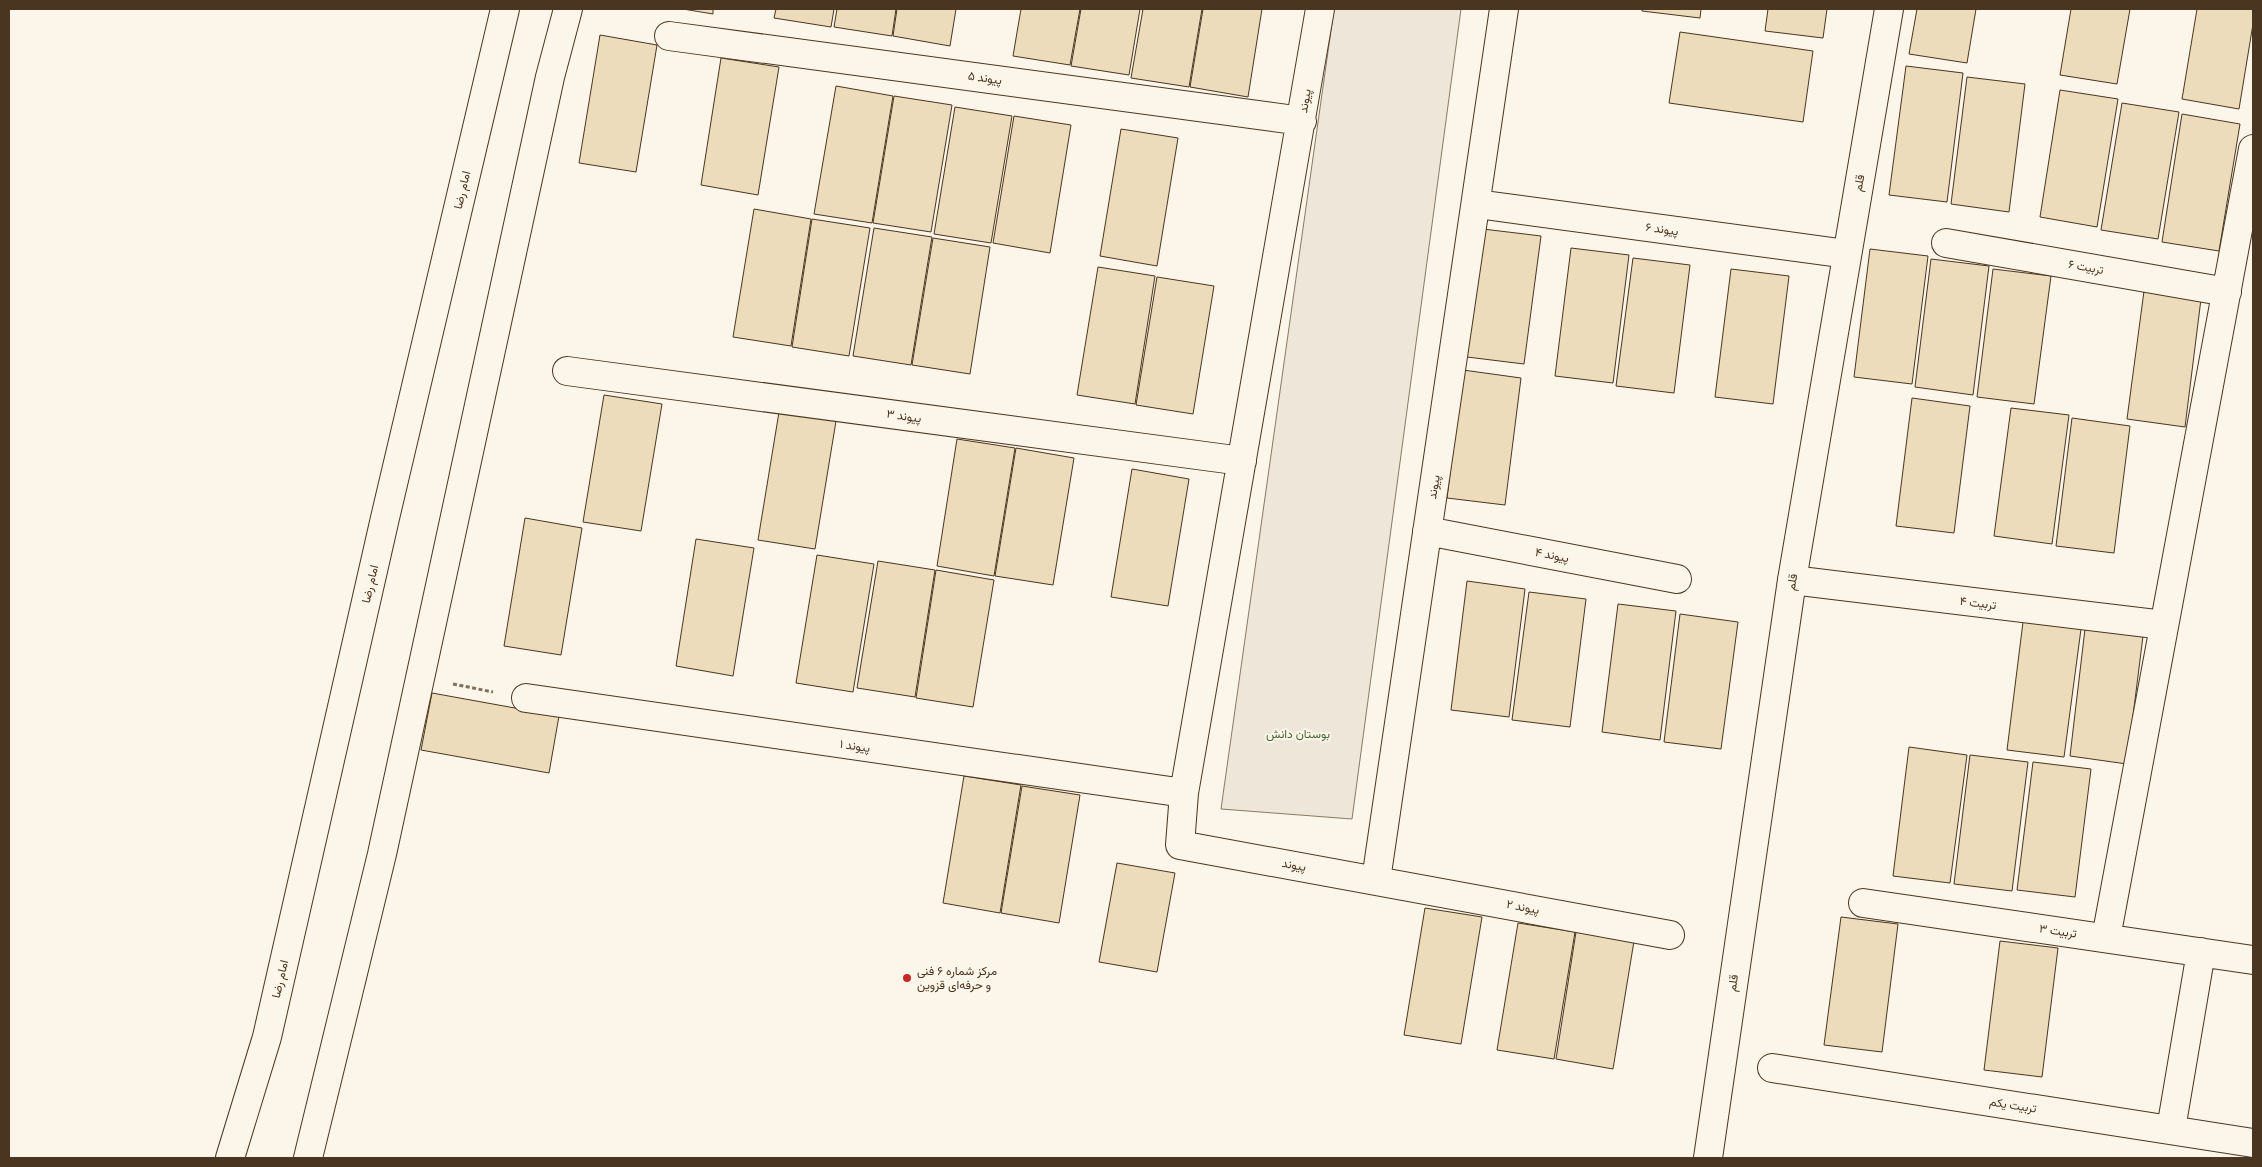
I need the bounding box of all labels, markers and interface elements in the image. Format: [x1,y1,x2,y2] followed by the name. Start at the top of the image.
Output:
[967,69,1003,88] street label: پیوند ۵
[1296,88,1315,114] street label: پیوند
[451,170,474,211] street label: امام رضا
[1851,173,1868,193] street label: قلم
[1645,220,1679,239] street label: پیوند ۶
[2067,257,2105,278] street label: تربیت ۶
[885,407,922,426] street label: پیوند ۳
[1425,474,1444,500] street label: پیوند
[1534,545,1570,566] street label: پیوند ۴
[359,564,382,605] street label: امام رضا
[1784,573,1801,592] street label: قلم
[1959,594,1997,613] street label: تربیت ۴
[1266,727,1330,742] park label: بوستان دانش
[839,737,871,756] street label: پیوند ۱
[1281,856,1307,875] street label: پیوند
[1505,897,1541,918] street label: پیوند ۲
[2038,921,2078,942] street label: تربیت ۳
[269,959,292,1000] street label: امام رضا
[917,964,997,993] place label: مرکز شماره ۶ فنی و حرفه‌ای قزوین
[901,972,913,984] marker: مرکز شماره ۶ فنی و حرفه‌ای قزوین
[1725,974,1742,992] street label: قلم
[1988,1094,2038,1117] street label: تربیت یکم

